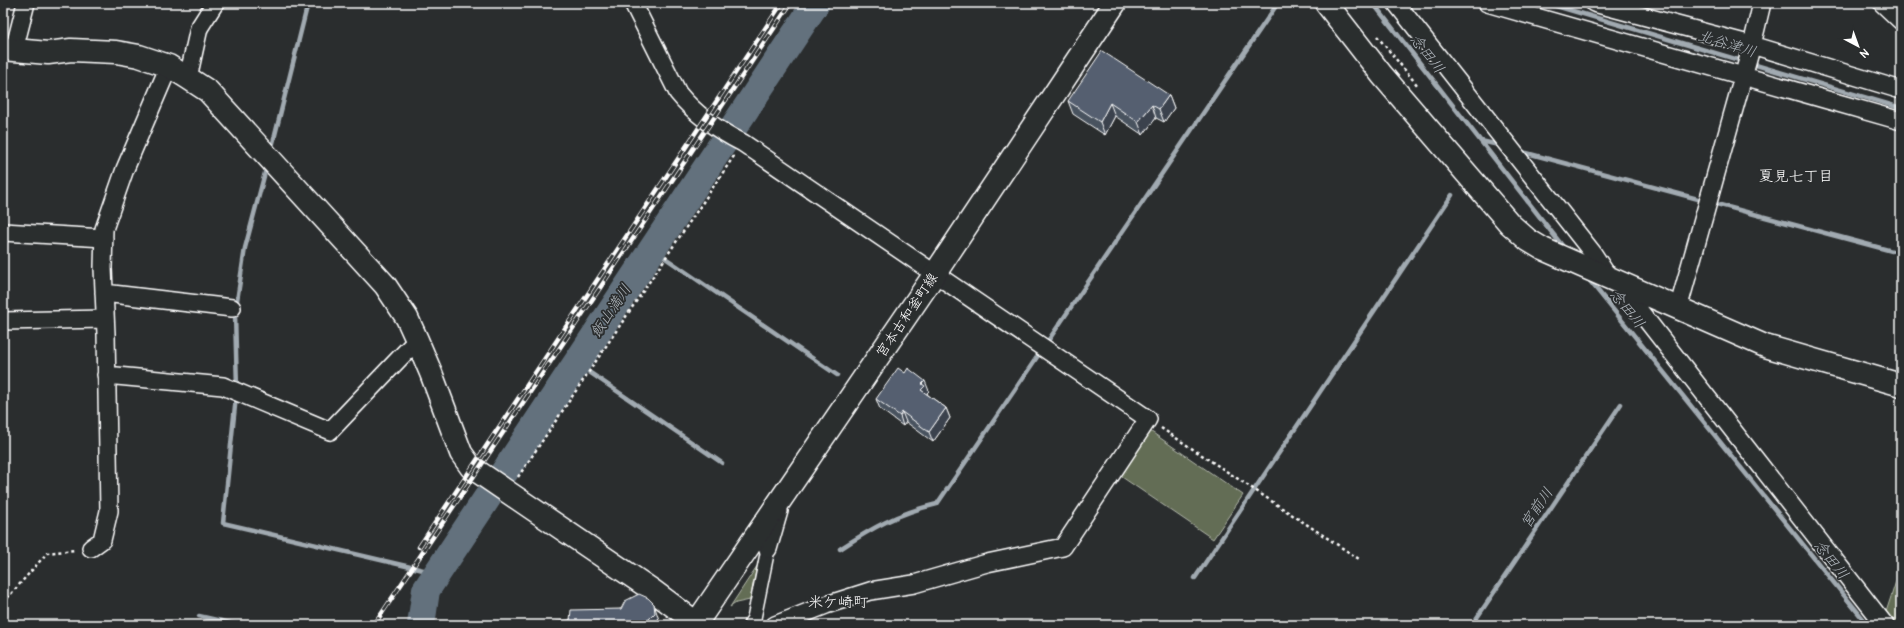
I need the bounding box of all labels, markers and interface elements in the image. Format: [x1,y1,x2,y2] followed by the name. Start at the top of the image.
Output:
[1696,26,1758,62] water label: 北谷津川
[1838,26,1878,66] north arrow
[1406,30,1448,78] water label: 念田川
[1857,46,1871,61] text: N
[1758,167,1834,186] district label: 夏見七丁目
[873,270,941,360] street label: 宮本古和釜町線
[586,281,636,341] water label: 飯山満川
[1605,286,1649,332] water label: 念田川
[1517,484,1557,532] water label: 宮前川
[1809,537,1853,583] water label: 念田川
[808,593,869,612] district label: 米ケ崎町

